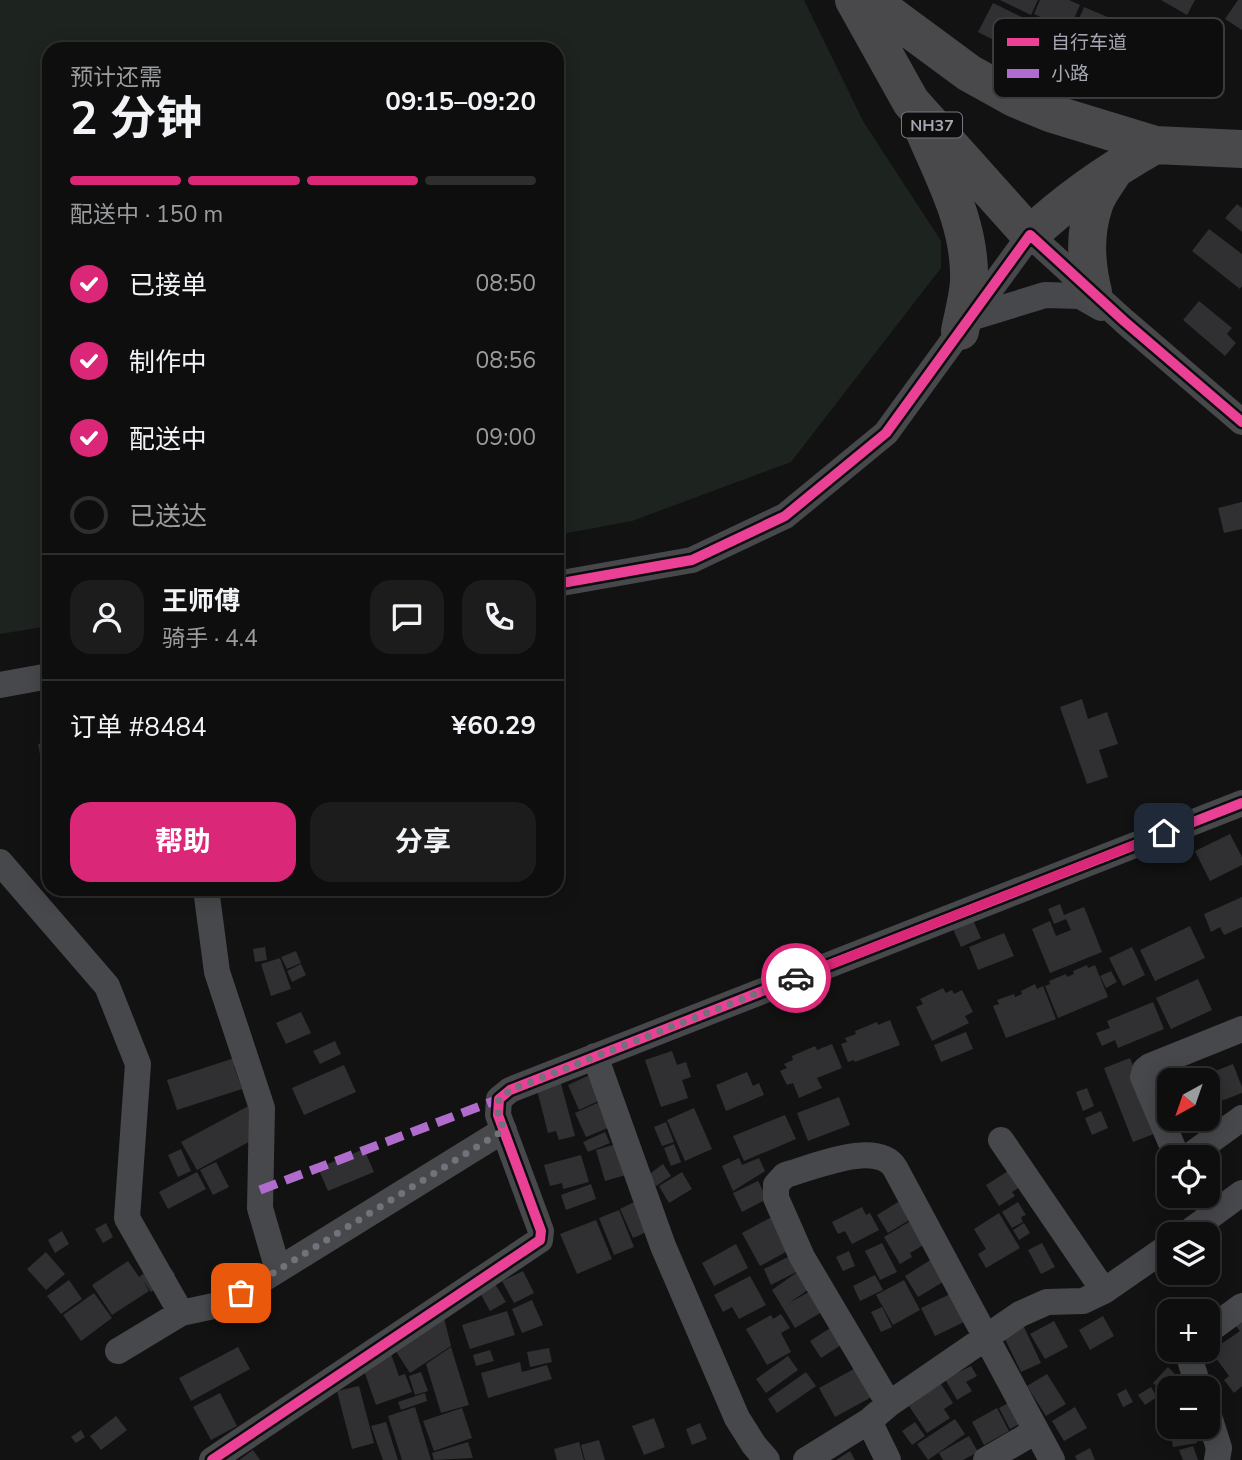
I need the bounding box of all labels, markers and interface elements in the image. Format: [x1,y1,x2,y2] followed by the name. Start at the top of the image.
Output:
[993,18,1224,98] legend
[1051,30,1127,56] text: 自行车道
[1051,61,1089,87] text: 小路
[70,62,162,93] text: 预计还需
[385,84,536,119] text: 09:15–09:20
[70,87,202,150] text: 2 分钟
[902,113,962,138] road number: NH37
[70,199,223,230] text: 配送中 · 150 m
[70,265,108,303] icon: check
[129,268,207,303] text: 已接单
[476,268,536,299] text: 08:50
[70,342,108,380] icon: check
[129,345,207,380] text: 制作中
[476,345,536,376] text: 08:56
[70,419,108,457] icon: check
[129,422,207,457] text: 配送中
[476,422,536,453] text: 09:00
[129,499,207,534] text: 已送达
[70,580,144,654] button: person
[370,580,444,654] button: chat
[462,580,536,654] button: phone
[162,584,240,619] text: 王师傅
[162,623,258,654] text: 骑手 · 4.4
[452,708,536,743] text: ¥60.29
[70,710,207,745] text: 订单 #8484
[70,802,296,882] button: 帮助
[310,802,536,882] button: 分享
[1134,803,1194,863] pin
[1145,814,1183,852] icon: home
[761,943,831,1013] courier
[777,959,815,997] icon: car
[1157,1068,1220,1130] north arrow
[1157,1068,1220,1439] map controls
[1157,1145,1220,1208] button: locate
[1157,1222,1220,1285] button: layers
[211,1263,271,1323] pin
[222,1274,260,1312] icon: bag
[1157,1299,1220,1362] button: +
[1157,1376,1220,1439] button: −

